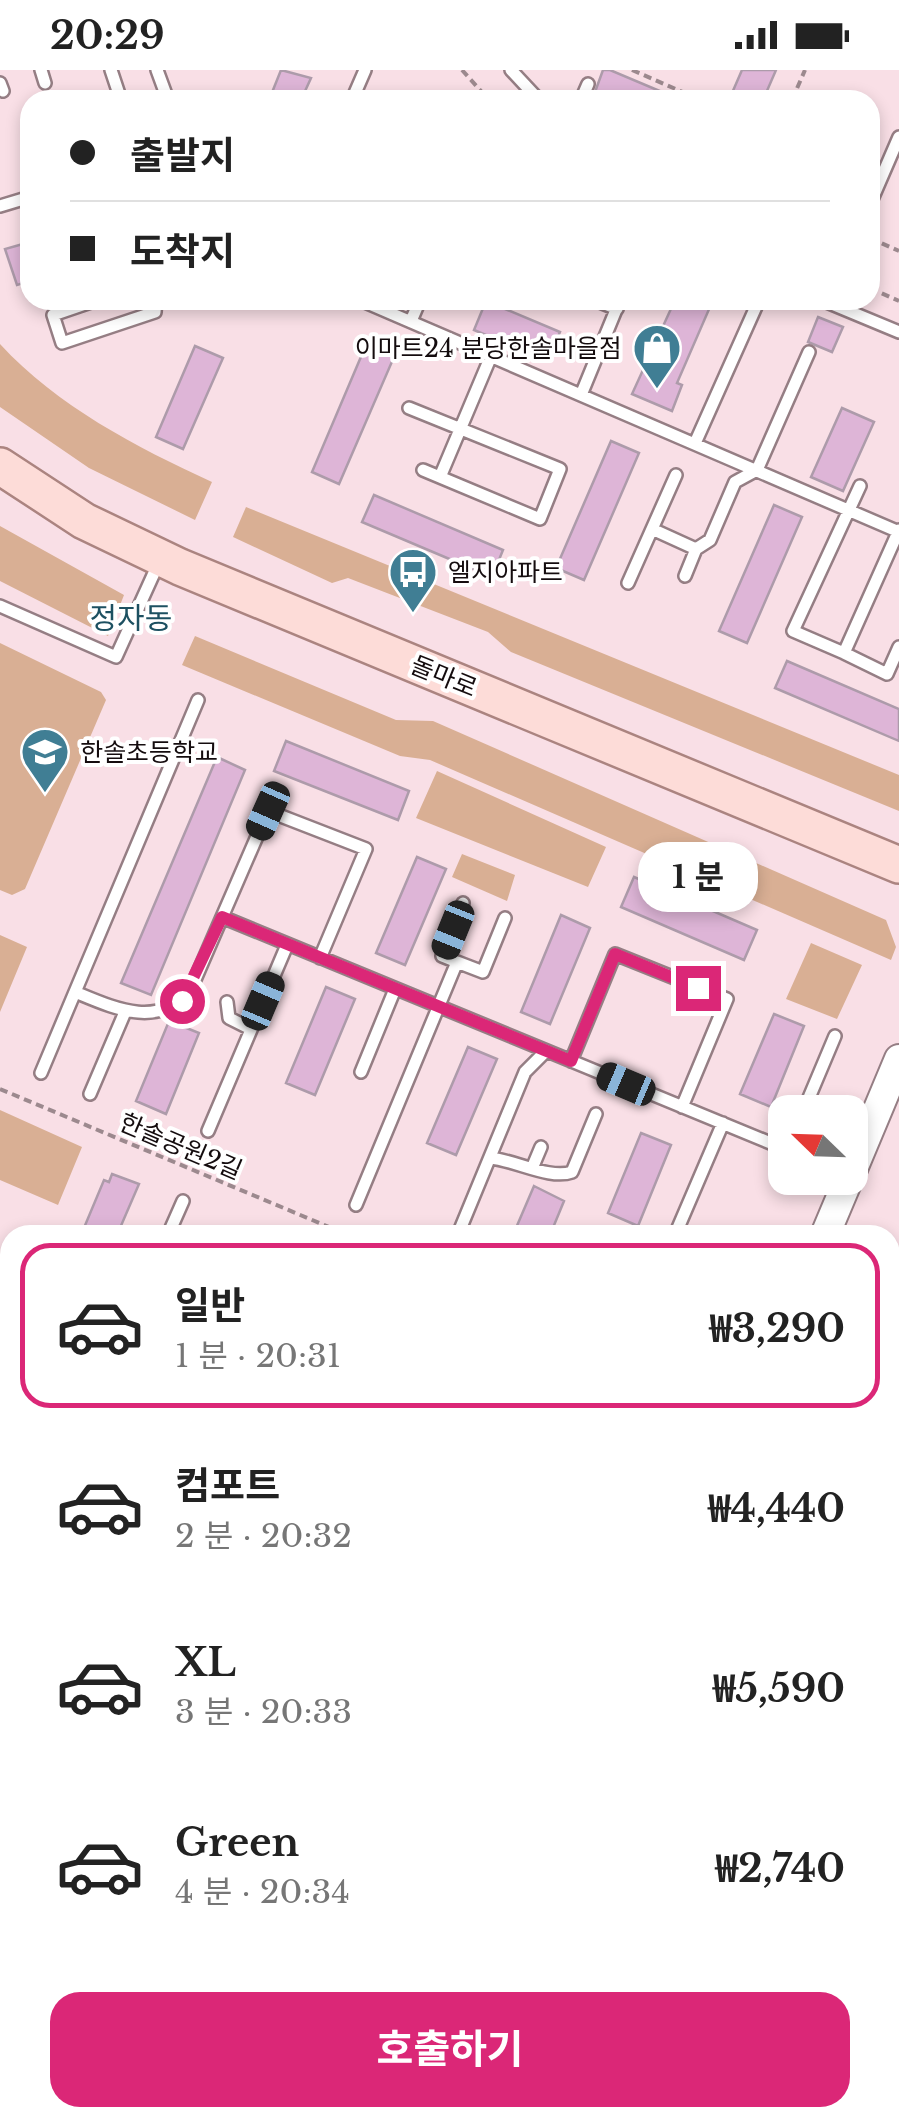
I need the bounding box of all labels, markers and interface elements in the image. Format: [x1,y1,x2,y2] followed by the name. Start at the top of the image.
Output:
[50,12,165,59] text: 20:29
[130,132,235,179] text: 출발지
[130,228,235,275] text: 도착지
[631,322,683,390] shop icon: 이마트24 분당한솔마을점
[355,333,622,364] place label: 이마트24 분당한솔마을점
[387,546,439,614] bus stop icon: 엘지아파트
[448,557,563,588] place label: 엘지아파트
[90,600,172,637] district label: 정자동
[406,649,482,704] street label: 돌마로
[19,726,71,794] school or university icon: 한솔초등학교
[80,737,218,768] place label: 한솔초등학교
[242,777,294,845] car
[638,843,758,913] callout: 1 분
[672,857,724,897] text: 1 분
[428,897,478,963] car
[676,966,721,1011] route end
[237,968,289,1034] car
[160,979,205,1024] route start
[593,1058,659,1110] car
[768,1095,868,1195] north arrow
[768,1095,868,1195] map controls
[115,1107,247,1186] street label: 한솔공원2길
[55,1281,145,1371] icon: car
[175,1282,245,1329] text: 일반
[709,1305,845,1352] text: ₩3,290
[175,1336,341,1376] text: 1 분 · 20:31
[55,1461,145,1551] icon: car
[175,1462,280,1509] text: 컴포트
[708,1485,845,1532] text: ₩4,440
[175,1516,352,1556] text: 2 분 · 20:32
[175,1639,236,1686] text: XL
[55,1641,145,1731] icon: car
[713,1665,845,1712] text: ₩5,590
[175,1692,352,1732] text: 3 분 · 20:33
[175,1819,299,1866] text: Green
[55,1821,145,1911] icon: car
[716,1845,845,1892] text: ₩2,740
[175,1872,350,1912] text: 4 분 · 20:34
[50,1992,850,2107] button: 호출하기

